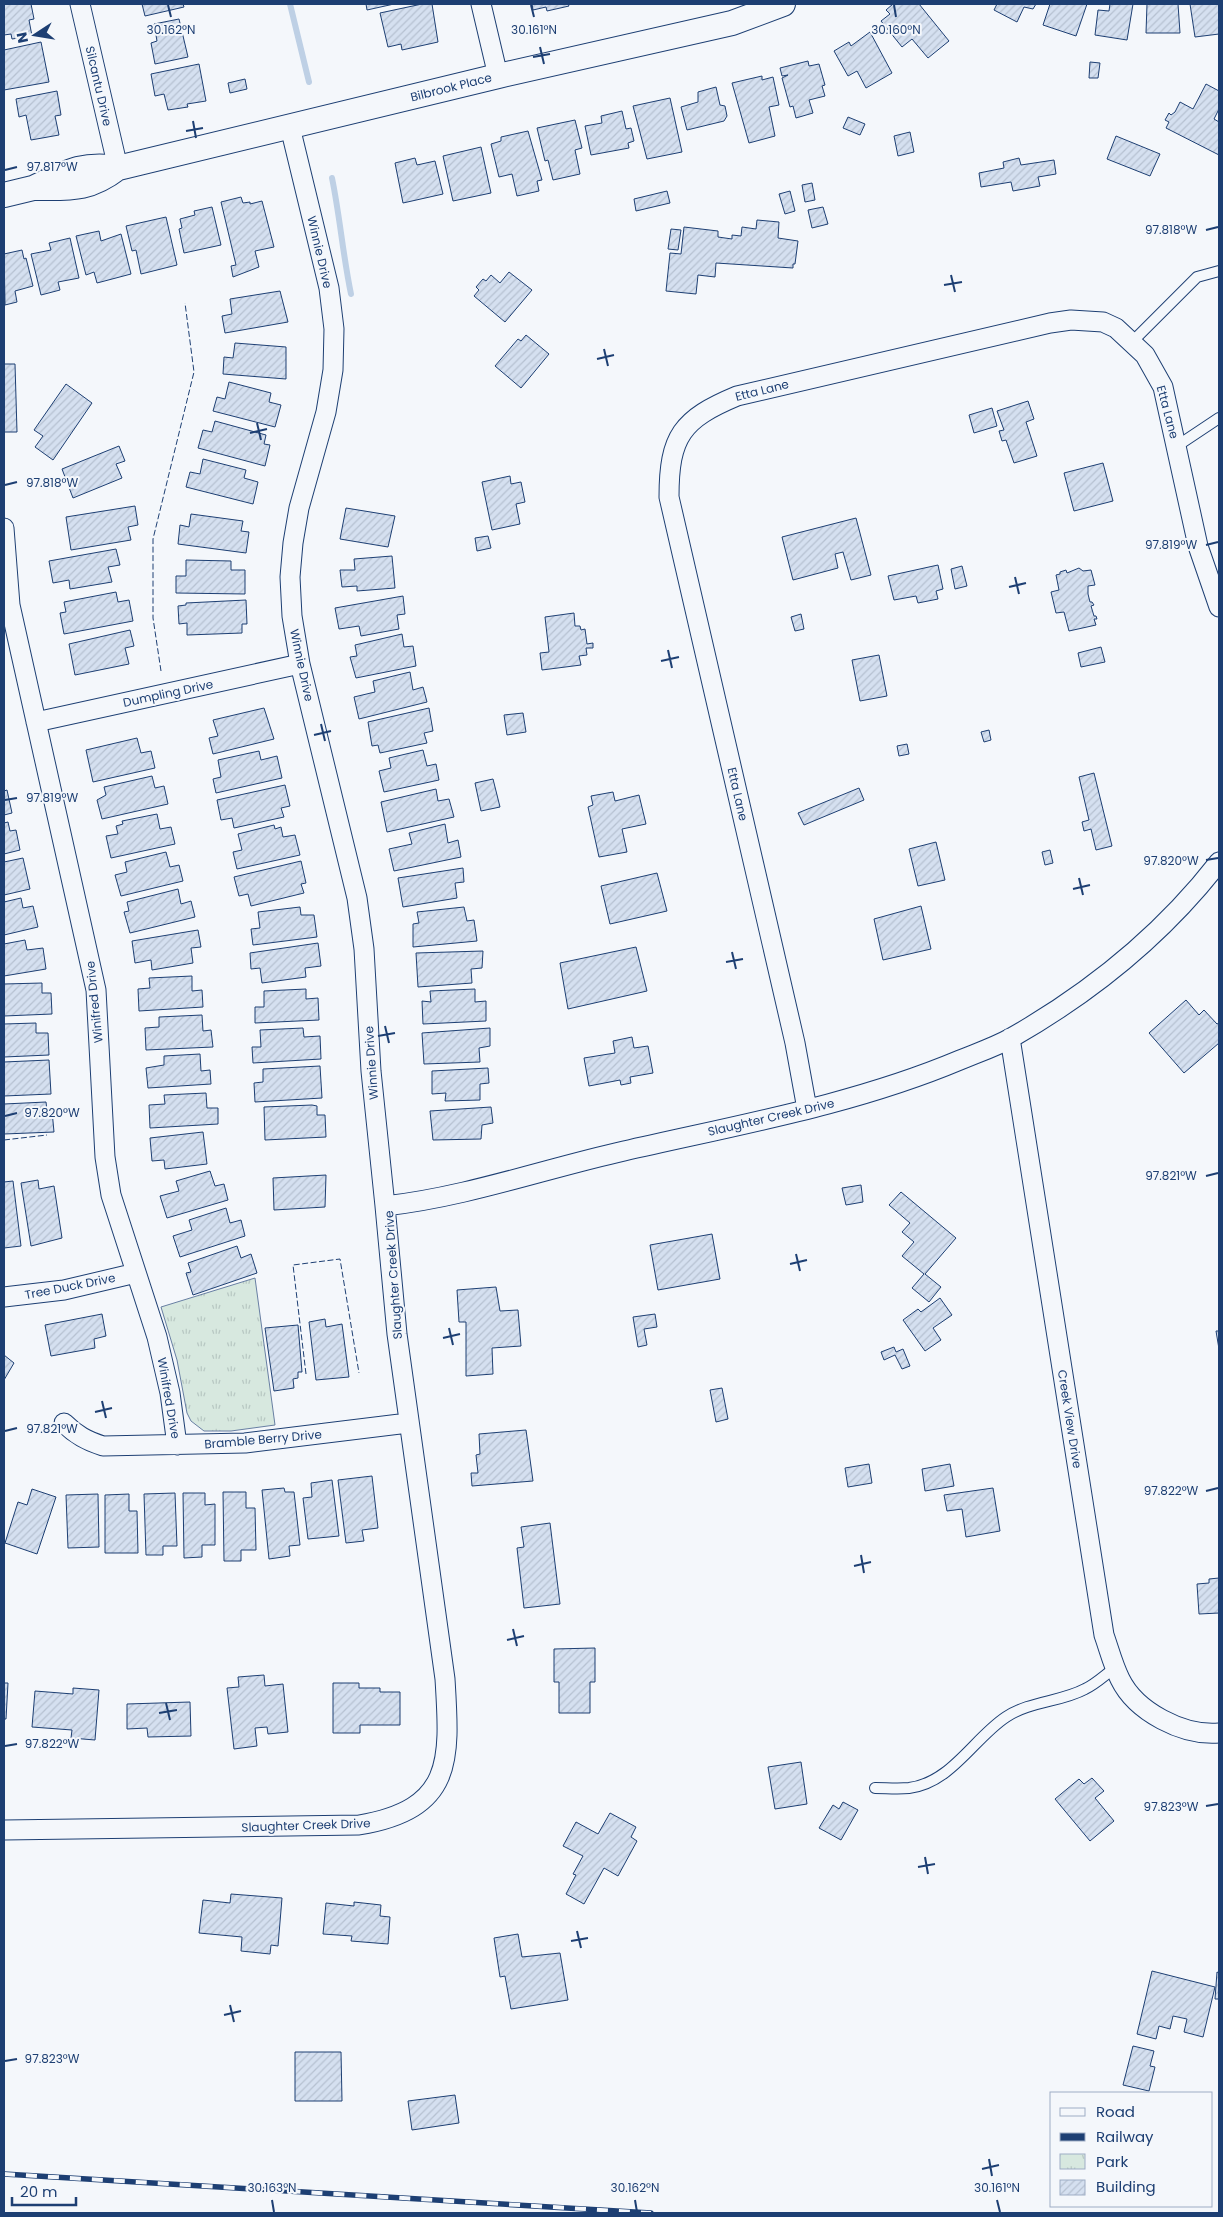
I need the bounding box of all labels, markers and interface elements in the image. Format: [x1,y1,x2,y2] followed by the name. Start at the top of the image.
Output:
[10,10,60,60] north arrow
[147,21,195,38] text: 30.162°N
[511,21,557,38] text: 30.161°N
[871,21,921,38] text: 30.160°N
[11,30,33,45] text: N
[82,44,116,128] street label: Silcantu Drive
[409,69,493,105] street label: Bilbrook Place
[26,158,78,175] text: 97.817°W
[303,214,337,290] street label: Winnie Drive
[1145,221,1197,238] text: 97.818°W
[733,375,791,405] street label: Etta Lane
[1153,383,1183,441] street label: Etta Lane
[26,474,78,491] text: 97.818°W
[1145,536,1197,553] text: 97.819°W
[286,627,318,703] street label: Winnie Drive
[121,675,215,711] street label: Dumpling Drive
[724,765,752,823] street label: Etta Lane
[26,789,78,806] text: 97.819°W
[1143,852,1199,869] text: 97.820°W
[81,960,107,1044] street label: Winifred Drive
[360,1026,382,1100] street label: Winnie Drive
[706,1094,836,1140] street label: Slaughter Creek Drive
[24,1104,80,1121] text: 97.820°W
[1145,1167,1197,1184] text: 97.821°W
[380,1210,406,1340] street label: Slaughter Creek Drive
[23,1269,117,1303] street label: Tree Duck Drive
[153,1356,185,1440] street label: Winifred Drive
[1054,1368,1086,1470] street label: Creek View Drive
[26,1420,78,1437] text: 97.821°W
[204,1425,322,1453] street label: Bramble Berry Drive
[1144,1482,1199,1499] text: 97.822°W
[25,1735,80,1752] text: 97.822°W
[1144,1798,1199,1815] text: 97.823°W
[241,1814,371,1836] street label: Slaughter Creek Drive
[25,2050,80,2067] text: 97.823°W
[1050,2092,1213,2207] legend
[1096,2101,1135,2122] text: Road
[1096,2126,1154,2147] text: Railway
[1096,2151,1128,2172] text: Park
[12,2174,76,2206] scale bar
[1096,2176,1156,2197] text: Building
[247,2179,297,2196] text: 30.163°N
[611,2179,659,2196] text: 30.162°N
[974,2179,1020,2196] text: 30.161°N
[20,2181,58,2202] text: 20 m

